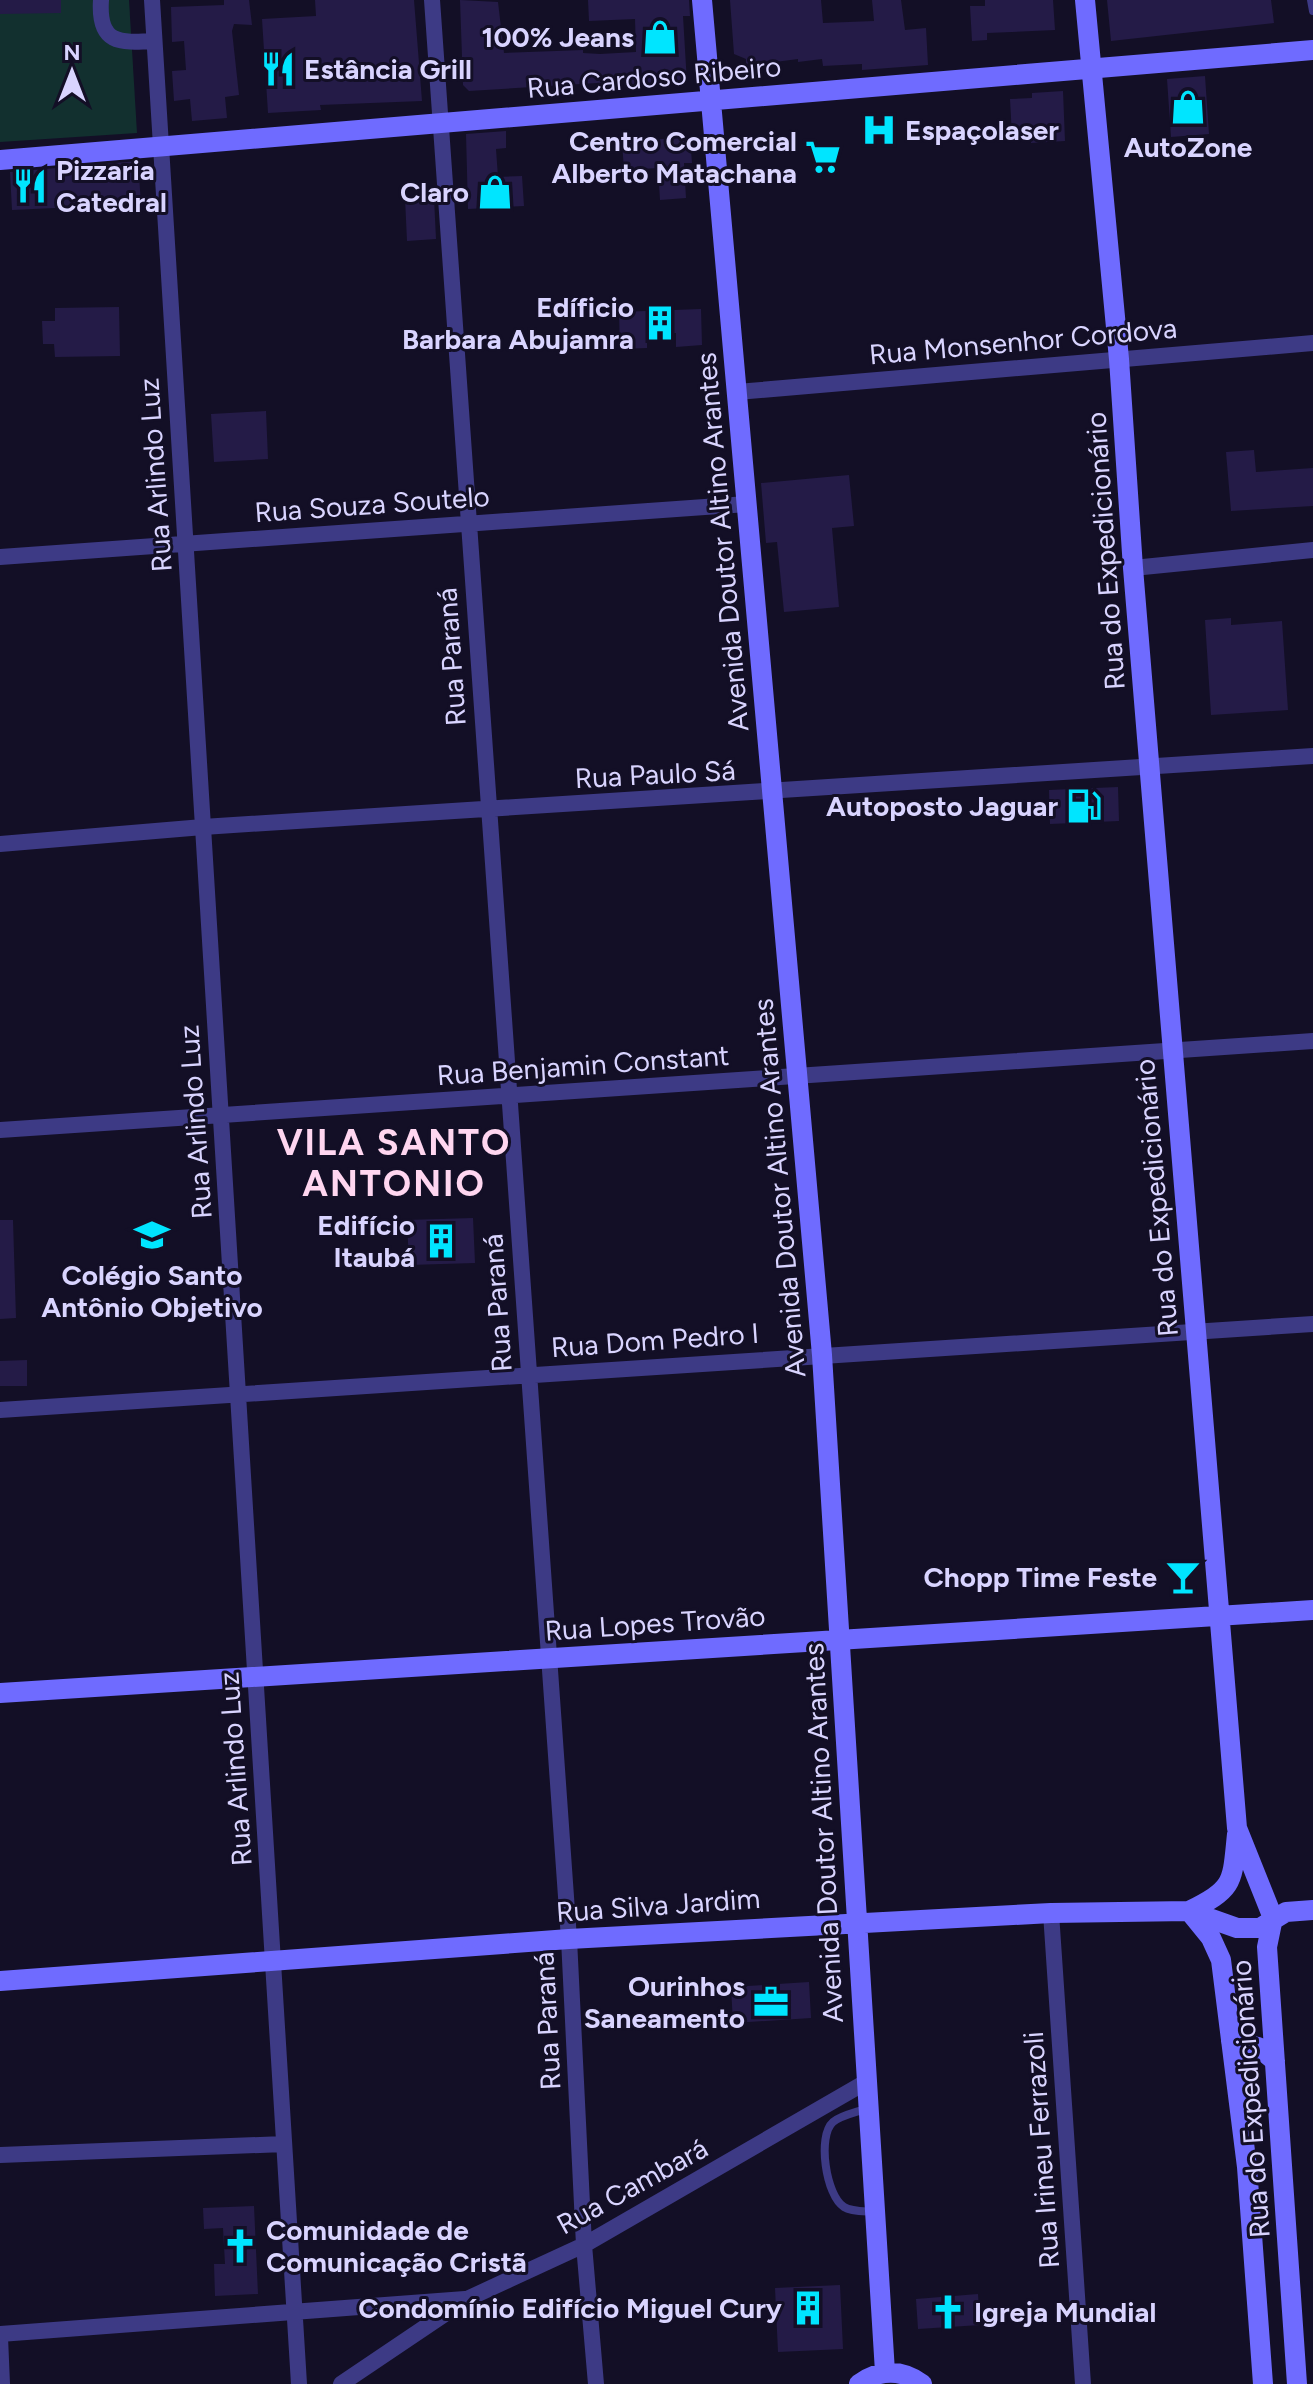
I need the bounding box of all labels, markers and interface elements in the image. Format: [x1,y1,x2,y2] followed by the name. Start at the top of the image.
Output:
[641,18,679,56] shop icon: 100% Jeans
[482,20,634,54] place label: 100% Jeans
[32,32,112,112] north arrow
[63,39,81,66] text: N
[525,49,783,105] street label: Rua Cardoso Ribeiro
[259,50,297,88] restaurant icon: Estância Grill
[304,52,472,86] place label: Estância Grill
[1169,88,1207,126] shop icon: AutoZone
[860,111,898,149] hospital icon: Espaçolaser
[905,113,1059,147] place label: Espaçolaser
[552,124,797,190] place label: Centro Comercial Alberto Matachana
[1124,130,1252,164] place label: AutoZone
[804,138,842,176] supermarket icon: Centro Comercial Alberto Matachana
[56,153,167,219] place label: Pizzaria Catedral
[11,167,49,205] restaurant icon: Pizzaria Catedral
[476,173,514,211] shop icon: Claro
[400,175,469,209] place label: Claro
[402,290,634,356] place label: Edíficio Barbara Abujamra
[641,304,679,342] building icon: Edíficio Barbara Abujamra
[868,311,1178,371] street label: Rua Monsenhor Cordova
[688,351,756,733] street label: Avenida Doutor Altino Arantes
[131,377,179,573] street label: Rua Arlindo Luz
[1078,411,1132,691] street label: Rua do Expedicionário
[253,479,491,529] street label: Rua Souza Soutelo
[429,587,473,727] street label: Rua Paraná
[574,753,736,795] street label: Rua Paulo Sá
[1065,787,1103,825] fuel station icon: Autoposto Jaguar
[826,789,1058,823] place label: Autoposto Jaguar
[745,997,813,1379] street label: Avenida Doutor Altino Arantes
[171,1024,219,1220] street label: Rua Arlindo Luz
[436,1038,730,1092] street label: Rua Benjamin Constant
[1127,1058,1185,1338] street label: Rua do Expedicionário
[277,1121,511,1205] district label: VILA SANTO ANTONIO
[317,1208,415,1274] place label: Edifício Itaubá
[133,1216,171,1254] school or university icon: Colégio Santo Antônio Objetivo
[422,1222,460,1260] building icon: Edifício Itaubá
[475,1233,519,1373] street label: Rua Paraná
[41,1258,263,1324] place label: Colégio Santo Antônio Objetivo
[550,1316,760,1364] street label: Rua Dom Pedro I
[1164,1558,1202,1596] bar icon: Chopp Time Feste
[924,1560,1157,1594] place label: Chopp Time Feste
[544,1598,766,1648] street label: Rua Lopes Trovão
[796,1642,850,2024] street label: Avenida Doutor Altino Arantes
[211,1671,259,1867] street label: Rua Arlindo Luz
[555,1881,761,1929] street label: Rua Silva Jardim
[526,1951,568,2091] street label: Rua Paraná
[1223,1959,1277,2239] street label: Rua do Expedicionário
[584,1969,745,2035] place label: Ourinhos Saneamento
[752,1983,790,2021] office icon: Ourinhos Saneamento
[1016,2030,1066,2270] street label: Rua Irineu Ferrazoli
[551,2131,713,2241] street label: Rua Cambará
[266,2213,526,2279] place label: Comunidade de Comunicação Cristã
[221,2227,259,2265] church icon: Comunidade de Comunicação Cristã
[789,2289,827,2327] building icon: Condomínio Edifício Miguel Cury
[358,2291,783,2325] place label: Condomínio Edifício Miguel Cury
[929,2293,967,2331] church icon: Igreja Mundial
[974,2295,1156,2329] place label: Igreja Mundial

